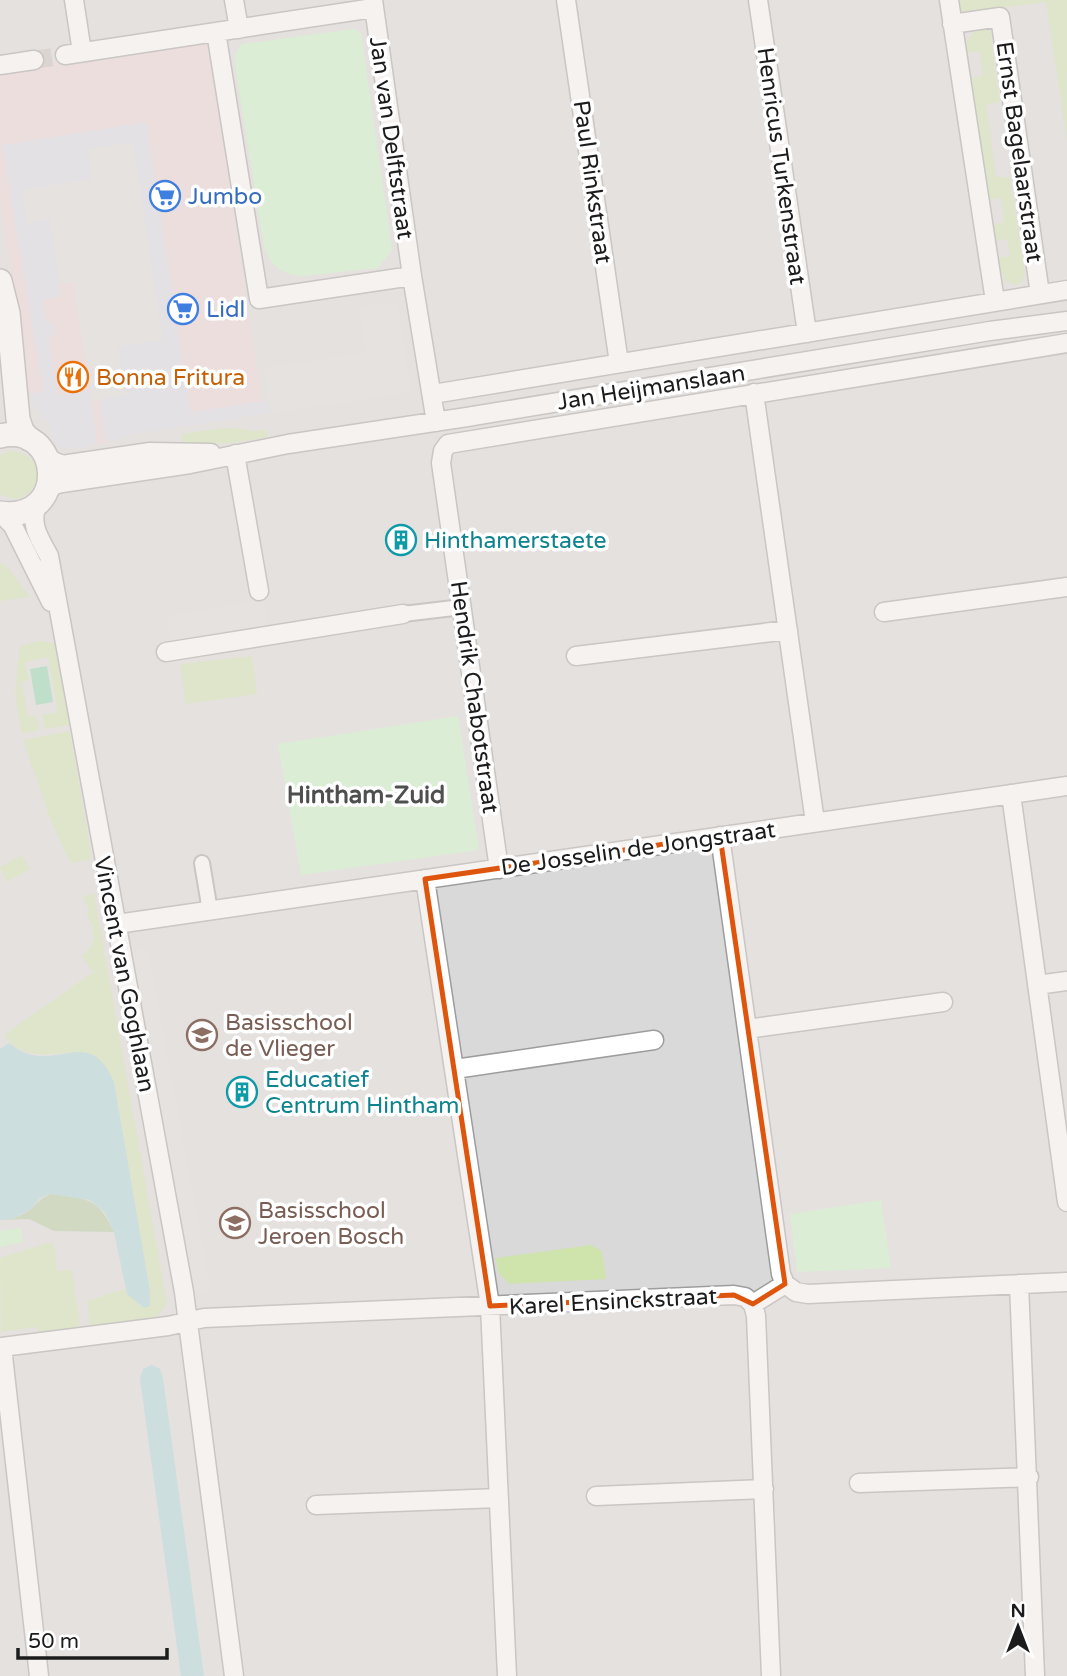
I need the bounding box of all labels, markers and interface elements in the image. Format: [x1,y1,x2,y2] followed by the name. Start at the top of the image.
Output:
[363,35,419,242] street label: Jan van Delftstraat
[990,40,1048,265] street label: Ernst Bagelaarstraat
[750,46,812,287] street label: Henricus Turkenstraat
[567,99,617,266] street label: Paul Rinkstraat
[148,179,182,213] supermarket icon: Jumbo
[188,183,262,211] place label: Jumbo
[166,292,200,326] supermarket icon: Lidl
[206,296,245,324] place label: Lidl
[555,359,747,417] street label: Jan Heijmanslaan
[56,360,90,394] restaurant icon: Bonna Fritura
[96,364,245,392] place label: Bonna Fritura
[384,523,418,557] building icon: Hinthamerstaete
[424,527,607,555] place label: Hinthamerstaete
[444,579,504,815] street label: Hendrik Chabotstraat
[287,781,445,810] district label: Hintham-Zuid
[499,816,777,882] street label: De Josselin de Jongstraat
[87,854,161,1094] street label: Vincent van Goghlaan
[225,1009,353,1063] place label: Basisschool de Vlieger
[185,1018,219,1052] school or university icon: Basisschool de Vlieger
[265,1066,460,1120] place label: Educatief Centrum Hintham
[225,1075,259,1109] building icon: Educatief Centrum Hintham
[258,1197,404,1251] place label: Basisschool Jeroen Bosch
[218,1206,252,1240] school or university icon: Basisschool Jeroen Bosch
[508,1283,718,1321] street label: Karel Ensinckstraat
[983,1592,1053,1662] north arrow
[1010,1600,1026,1622] text: N
[18,1616,166,1660] scale bar
[28,1629,79,1654] text: 50 m

